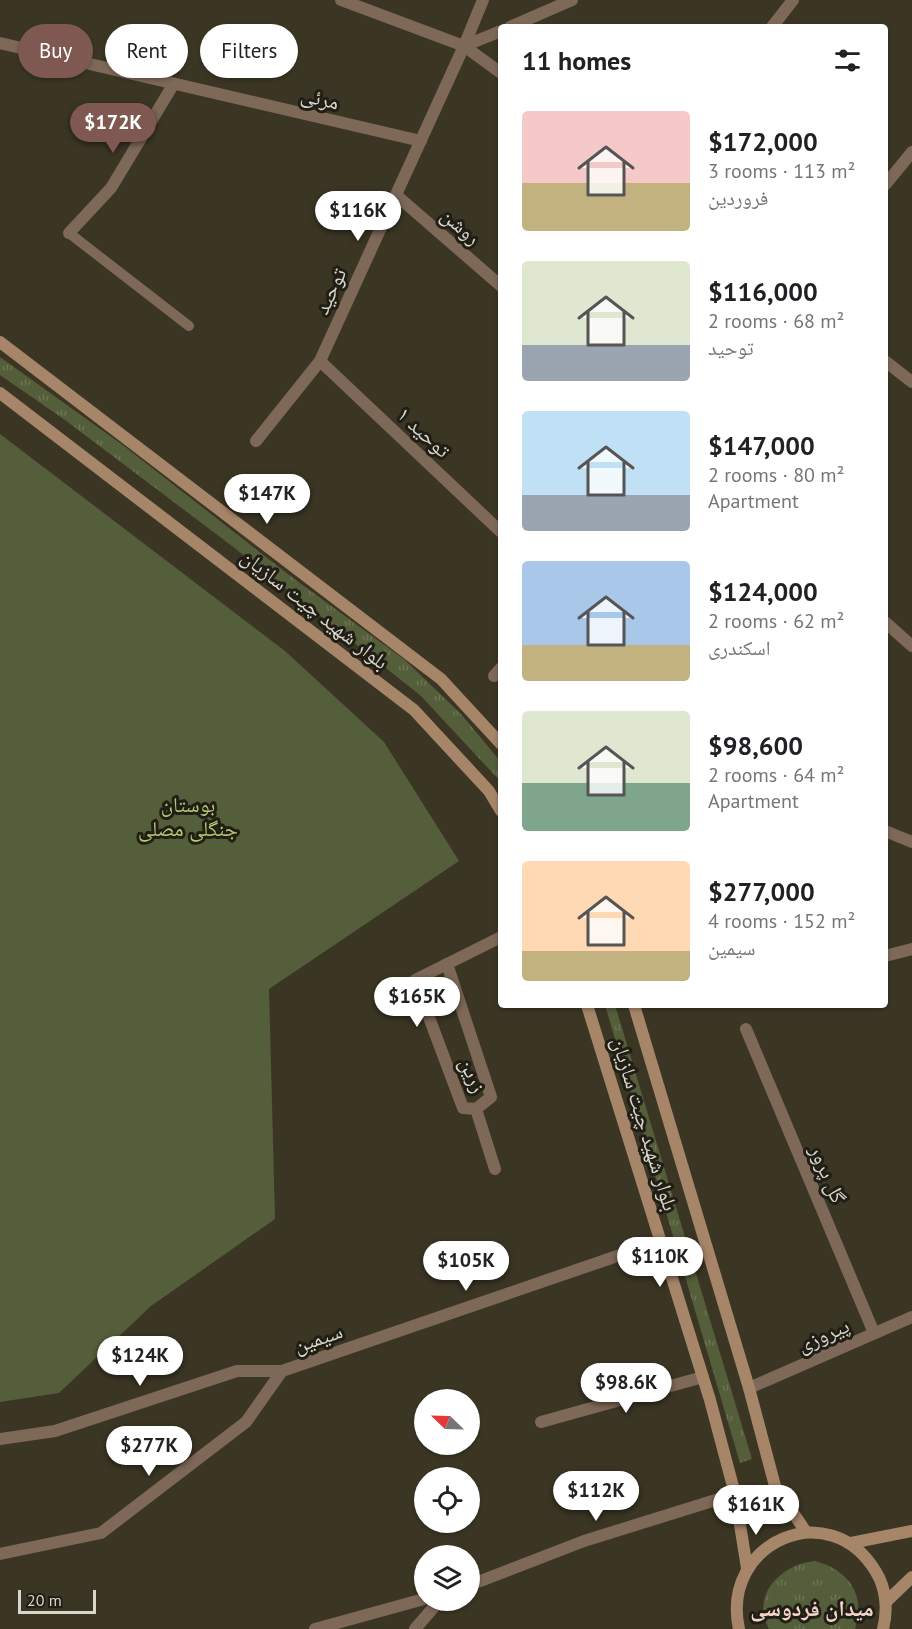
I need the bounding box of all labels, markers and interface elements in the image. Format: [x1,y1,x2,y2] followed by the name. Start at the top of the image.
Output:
[18,24,93,78] chip: Buy
[105,24,188,78] chip: Rent
[200,24,298,78] chip: Filters
[522,44,631,77] text: 11 homes
[831,44,864,77] icon: filters
[298,81,342,115] street label: مرئی
[71,103,155,154] pin: $172K
[84,109,142,135] text: $172K
[708,125,818,158] text: $172,000
[570,135,642,207] icon: home
[708,158,855,184] text: 3 rooms · 113 m²
[708,185,768,211] text: فروردین
[316,191,400,242] pin: $116K
[329,197,387,223] text: $116K
[436,201,486,251] street label: روشن
[308,264,352,318] street label: توحید
[708,275,818,308] text: $116,000
[570,285,642,357] icon: home
[708,308,844,334] text: 2 rooms · 68 m²
[708,335,754,361] text: توحید
[392,401,456,463] street label: توحید ۱
[708,429,815,462] text: $147,000
[570,435,642,507] icon: home
[708,462,844,488] text: 2 rooms · 80 m²
[225,474,309,525] pin: $147K
[238,480,296,506] text: $147K
[708,488,799,514] text: Apartment
[236,543,394,675] street label: بلوار شهید چیت سازیان
[708,575,818,608] text: $124,000
[570,585,642,657] icon: home
[708,608,844,634] text: 2 rooms · 62 m²
[708,635,771,661] text: اسکندری
[708,729,803,762] text: $98,600
[570,735,642,807] icon: home
[708,762,844,788] text: 2 rooms · 64 m²
[708,788,799,814] text: Apartment
[138,791,238,842] park label: بوستان جنگلی مصلی
[708,875,815,908] text: $277,000
[570,885,642,957] icon: home
[708,908,855,934] text: 4 rooms · 152 m²
[708,935,756,961] text: سیمین
[375,977,459,1028] pin: $165K
[388,983,446,1009] text: $165K
[606,1034,684,1214] street label: بلوار شهید چیت سازیان
[453,1053,493,1097] street label: زرین
[803,1140,852,1207] street label: گل پرور
[618,1237,702,1288] pin: $110K
[424,1241,508,1292] pin: $105K
[631,1243,689,1269] text: $110K
[437,1247,495,1273] text: $105K
[793,1312,853,1358] street label: پیروزی
[290,1317,346,1359] street label: سیمین
[98,1336,182,1387] pin: $124K
[111,1342,169,1368] text: $124K
[577,1363,675,1414] pin: $98.6K
[595,1369,657,1395] text: $98.6K
[414,1389,480,1455] north arrow
[414,1389,480,1611] map controls
[107,1426,191,1477] pin: $277K
[120,1432,178,1458] text: $277K
[414,1467,480,1533] button: locate
[554,1471,638,1522] pin: $112K
[567,1477,625,1503] text: $112K
[714,1485,798,1536] pin: $161K
[727,1491,785,1517] text: $161K
[414,1545,480,1611] button: layers
[18,1587,96,1614] scale bar
[27,1590,62,1610] text: 20 m
[750,1594,874,1622] district label: میدان فردوسی

